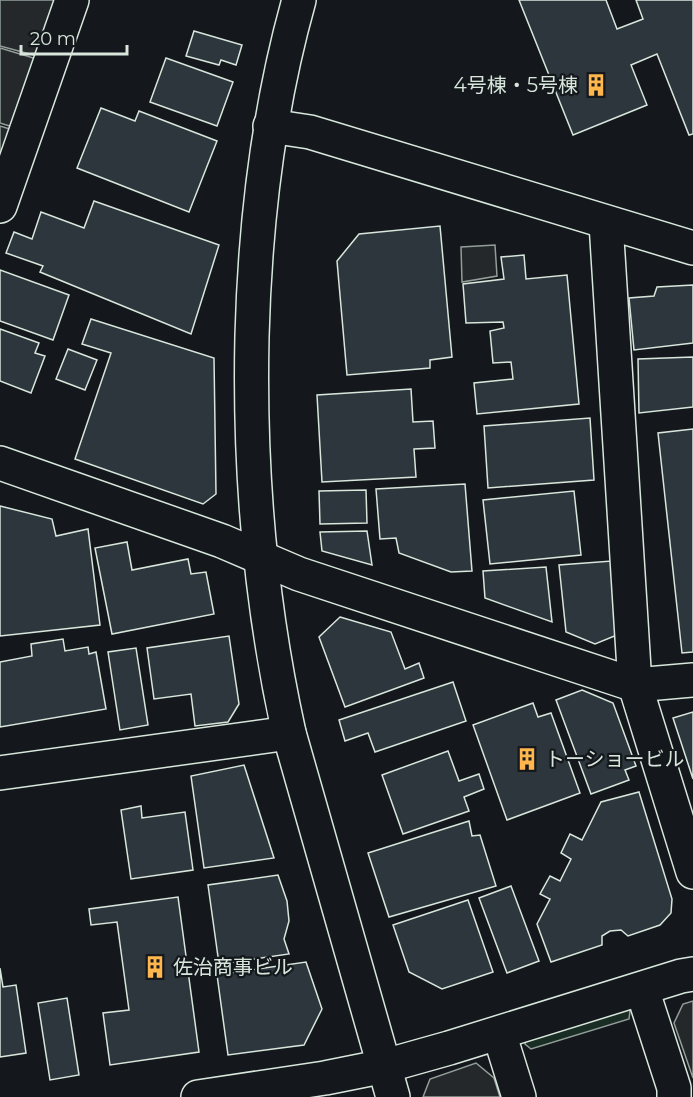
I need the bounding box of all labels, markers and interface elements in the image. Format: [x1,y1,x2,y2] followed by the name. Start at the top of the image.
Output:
[21,18,128,56] scale bar
[30,28,76,50] text: 20 m
[583,72,609,98] building icon: 4号棟・5号棟
[453,73,578,97] place label: 4号棟・5号棟
[514,746,540,772] building icon: トーショービル
[545,747,685,771] place label: トーショービル
[142,954,168,980] building icon: 佐治商事ビル
[173,955,293,979] place label: 佐治商事ビル

